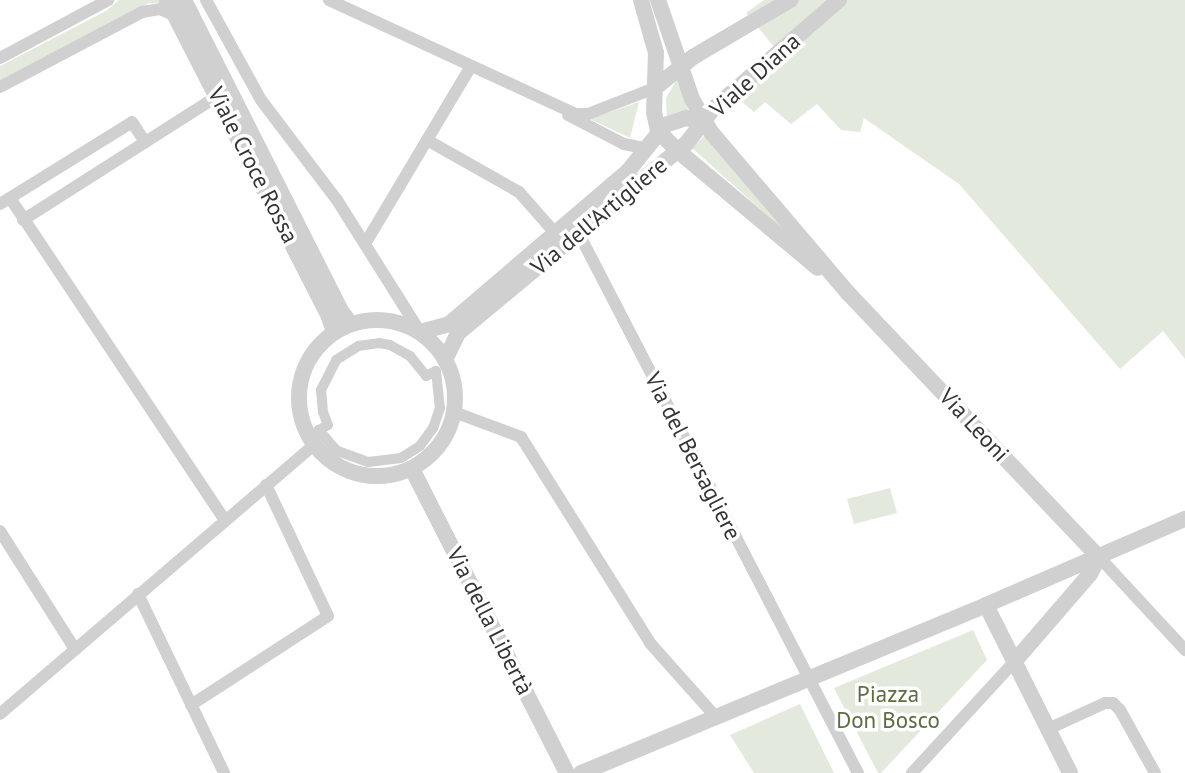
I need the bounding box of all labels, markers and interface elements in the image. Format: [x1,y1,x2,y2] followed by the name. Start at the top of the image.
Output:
[704,27,806,123] street label: Viale Diana
[202,82,304,248] street label: Viale Croce Rossa
[525,151,673,281] street label: Via dell'Artigliere
[639,368,747,544] street label: Via del Bersagliere
[933,383,1015,467] street label: Via Leoni
[441,543,539,699] street label: Via della Libertà
[836,680,940,734] park label: Piazza Don Bosco

